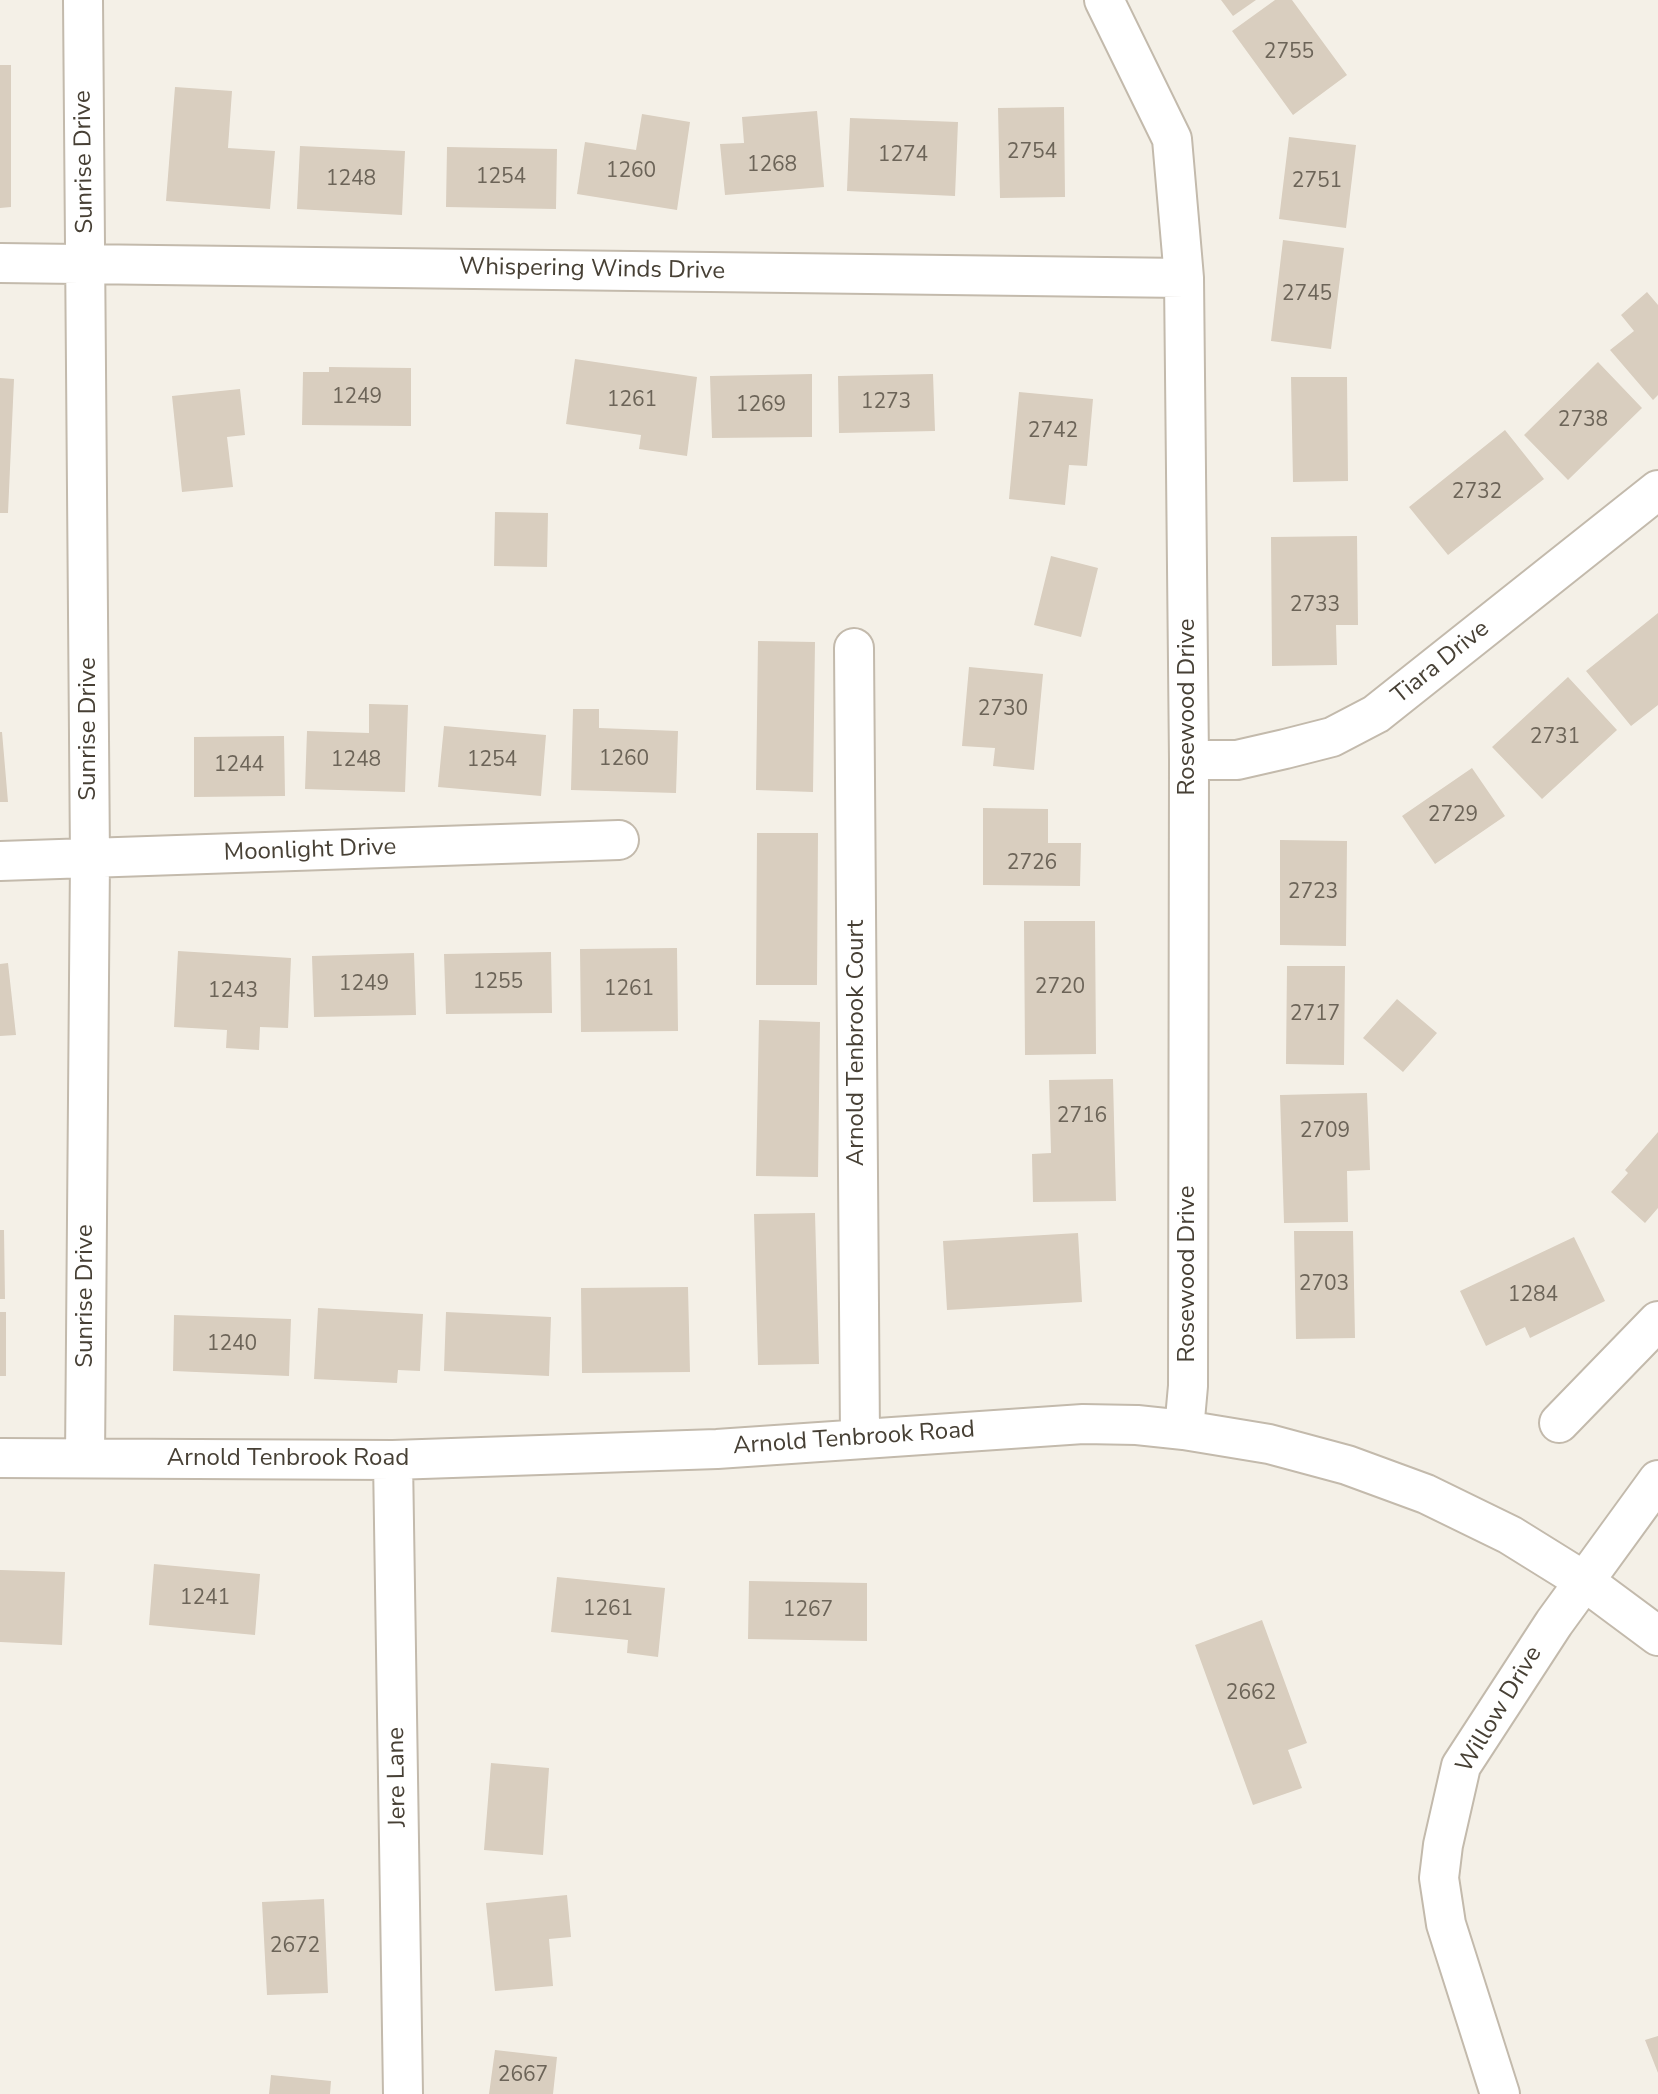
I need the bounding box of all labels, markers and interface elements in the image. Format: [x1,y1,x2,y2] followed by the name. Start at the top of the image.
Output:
[1264,40,1314,66] house number: 2755
[69,90,101,234] street label: Sunrise Drive
[1007,140,1057,166] house number: 2754
[878,143,928,169] house number: 1274
[747,153,797,179] house number: 1268
[606,159,656,185] house number: 1260
[476,165,526,191] house number: 1254
[326,167,376,193] house number: 1248
[1292,169,1342,195] house number: 2751
[459,253,725,287] street label: Whispering Winds Drive
[1282,282,1332,308] house number: 2745
[332,385,382,411] house number: 1249
[607,388,657,414] house number: 1261
[861,390,911,416] house number: 1273
[736,393,786,419] house number: 1269
[1558,408,1608,434] house number: 2738
[1028,419,1078,445] house number: 2742
[1452,480,1502,506] house number: 2732
[1290,593,1340,619] house number: 2733
[1386,615,1496,711] street label: Tiara Drive
[1174,618,1202,796] street label: Rosewood Drive
[75,657,103,801] street label: Sunrise Drive
[978,697,1028,723] house number: 2730
[1530,725,1580,751] house number: 2731
[599,747,649,773] house number: 1260
[331,748,381,774] house number: 1248
[467,748,517,774] house number: 1254
[214,753,264,779] house number: 1244
[1428,803,1478,829] house number: 2729
[223,834,397,868] street label: Moonlight Drive
[1007,851,1057,877] house number: 2726
[1288,880,1338,906] house number: 2723
[843,920,871,1166] street label: Arnold Tenbrook Court
[473,970,523,996] house number: 1255
[339,972,389,998] house number: 1249
[1035,975,1085,1001] house number: 2720
[604,977,654,1003] house number: 1261
[208,979,258,1005] house number: 1243
[1290,1002,1340,1028] house number: 2717
[1057,1104,1107,1130] house number: 2716
[1300,1119,1350,1145] house number: 2709
[1174,1185,1202,1363] street label: Rosewood Drive
[72,1224,100,1368] street label: Sunrise Drive
[1299,1272,1349,1298] house number: 2703
[1508,1283,1558,1309] house number: 1284
[207,1332,257,1358] house number: 1240
[732,1416,976,1462] street label: Arnold Tenbrook Road
[167,1445,409,1473] street label: Arnold Tenbrook Road
[180,1586,230,1612] house number: 1241
[583,1597,633,1623] house number: 1261
[783,1598,833,1624] house number: 1267
[1451,1642,1549,1778] street label: Willow Drive
[1226,1681,1276,1707] house number: 2662
[383,1727,413,1827] street label: Jere Lane
[270,1934,320,1960] house number: 2672
[498,2063,548,2089] house number: 2667

